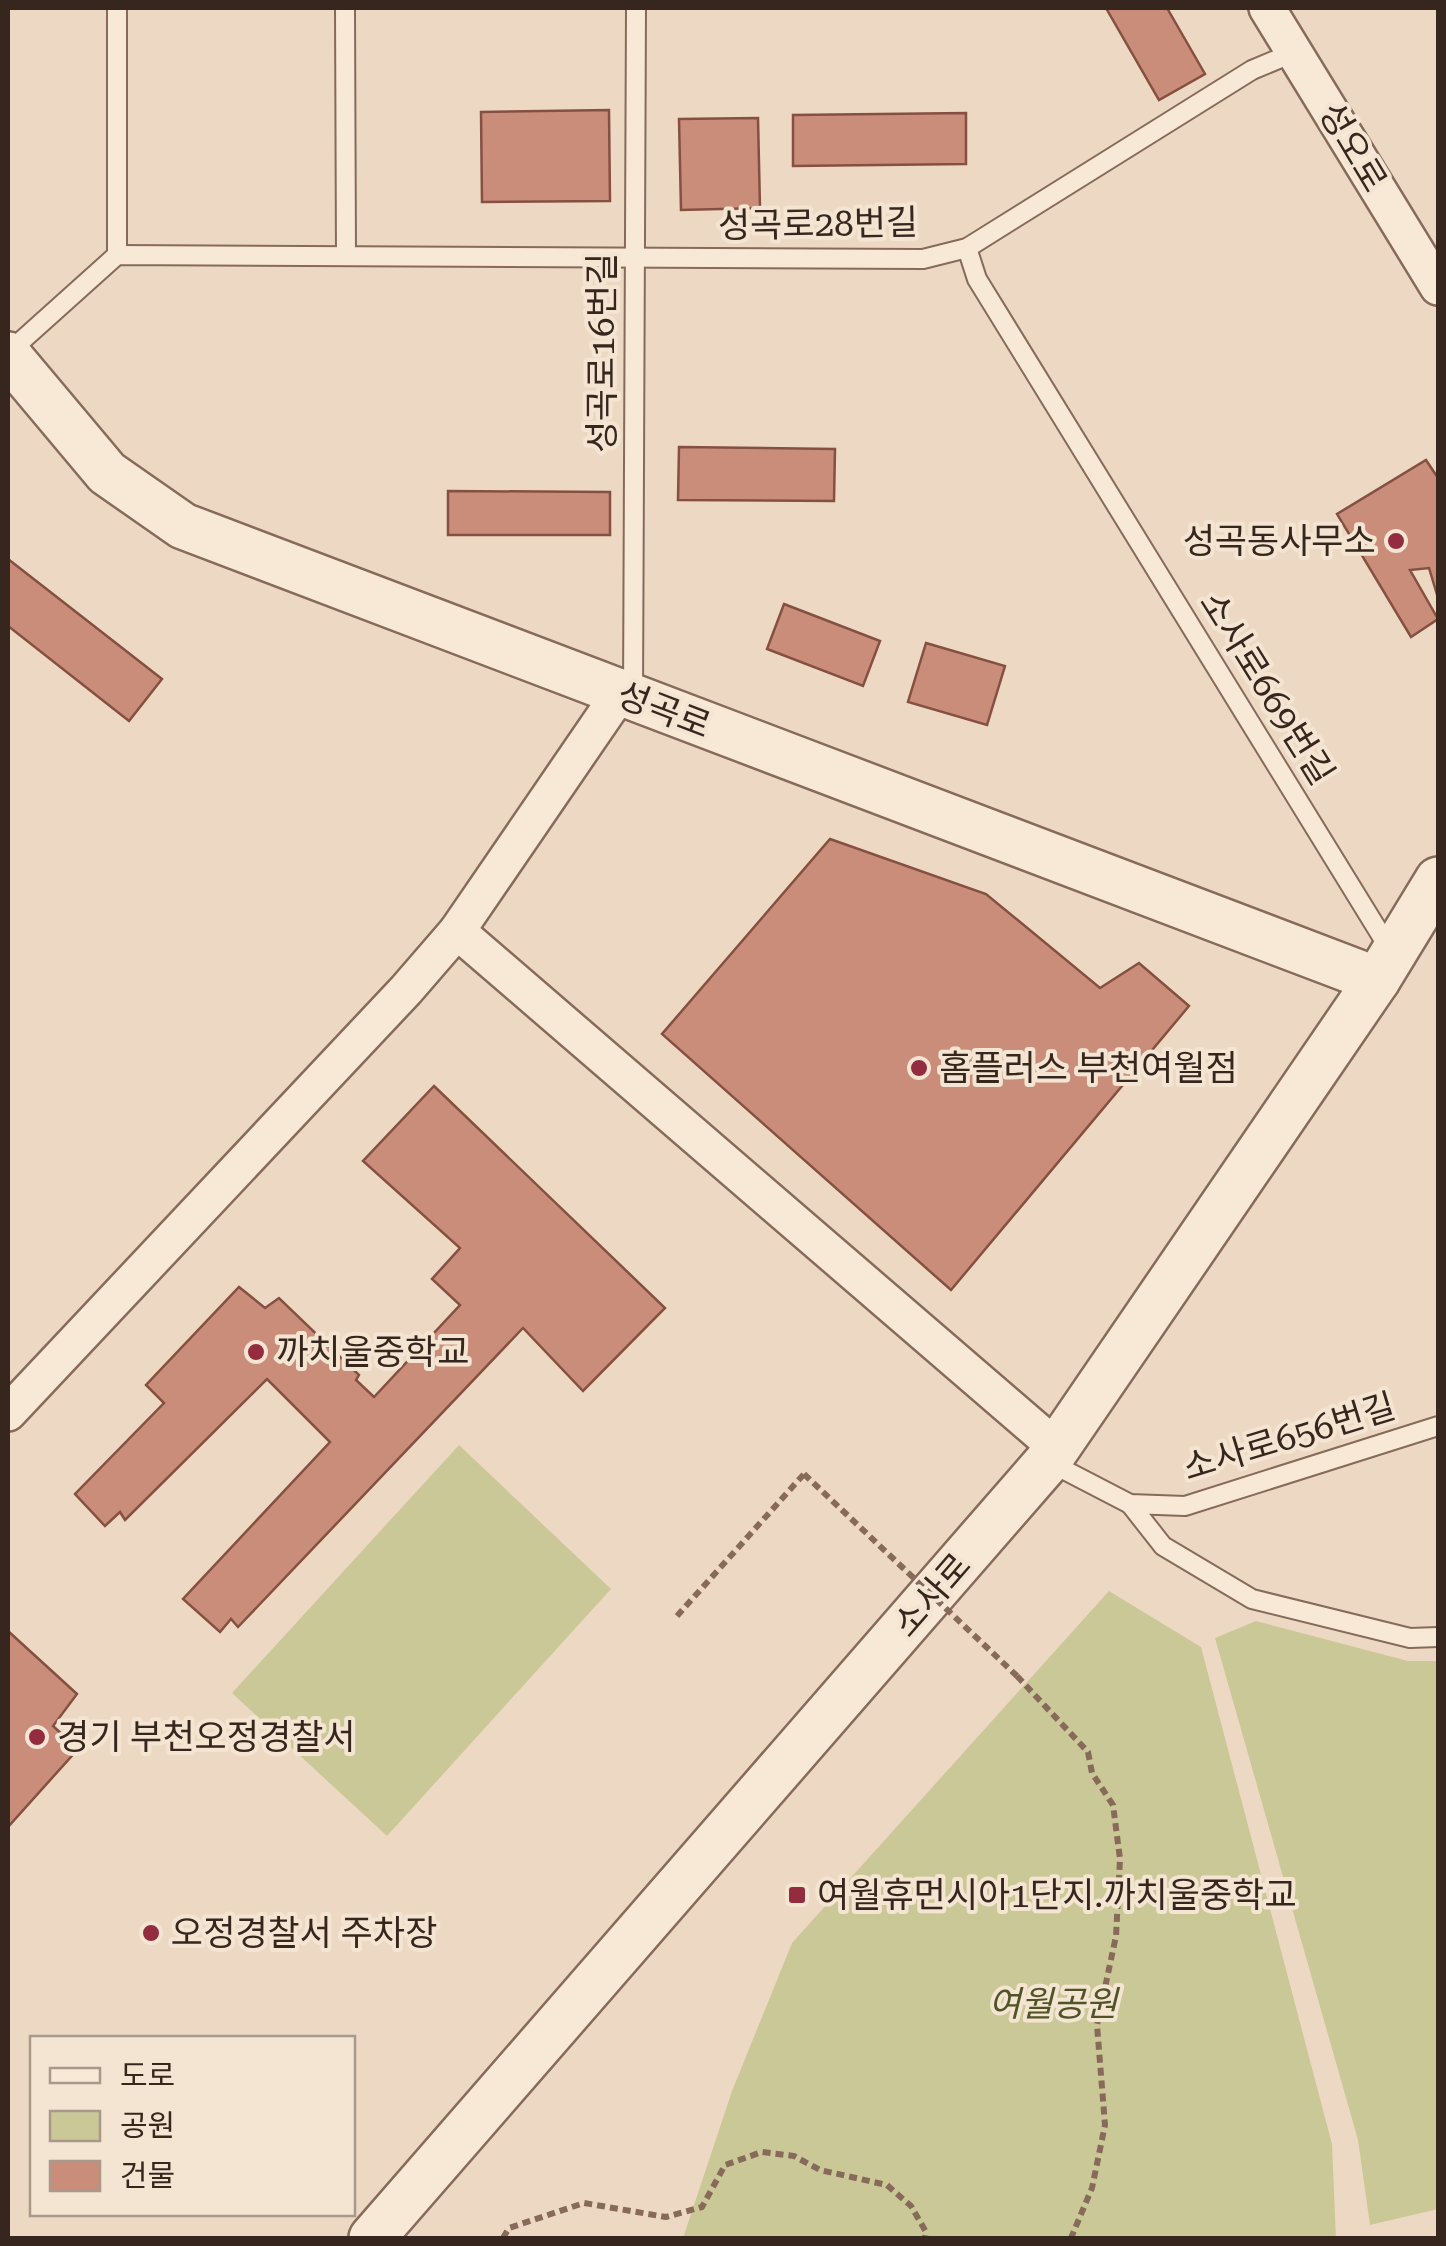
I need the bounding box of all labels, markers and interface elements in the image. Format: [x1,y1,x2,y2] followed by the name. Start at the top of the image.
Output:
[1310,95,1395,199] street label: 성오로
[718,202,918,247] street label: 성곡로28번길
[582,253,623,453] street label: 성곡로16번길
[1183,521,1376,562] place label: 성곡동사무소
[1385,530,1407,552] marker: 성곡동사무소
[1191,584,1342,792] street label: 소사로669번길
[611,674,716,747] street label: 성곡로
[939,1048,1238,1089] place label: 홈플러스 부천여월점
[908,1057,930,1079] marker: 홈플러스 부천여월점
[276,1332,469,1373] place label: 까치울중학교
[245,1341,267,1363] marker: 까치울중학교
[1178,1386,1400,1489] street label: 소사로656번길
[885,1545,980,1645] street label: 소사로
[57,1717,356,1758] place label: 경기 부천오정경찰서
[26,1726,48,1748] marker: 경기 부천오정경찰서
[817,1875,1296,1916] place label: 여월휴먼시아1단지.까치울중학교
[786,1884,808,1906] marker: 여월휴먼시아1단지.까치울중학교
[171,1913,437,1954] place label: 오정경찰서 주차장
[140,1922,162,1944] marker: 오정경찰서 주차장
[989,1984,1120,2025] park label: 여월공원
[30,2036,355,2216] legend
[120,2058,175,2093] text: 도로
[120,2108,175,2143] text: 공원
[120,2158,175,2193] text: 건물

